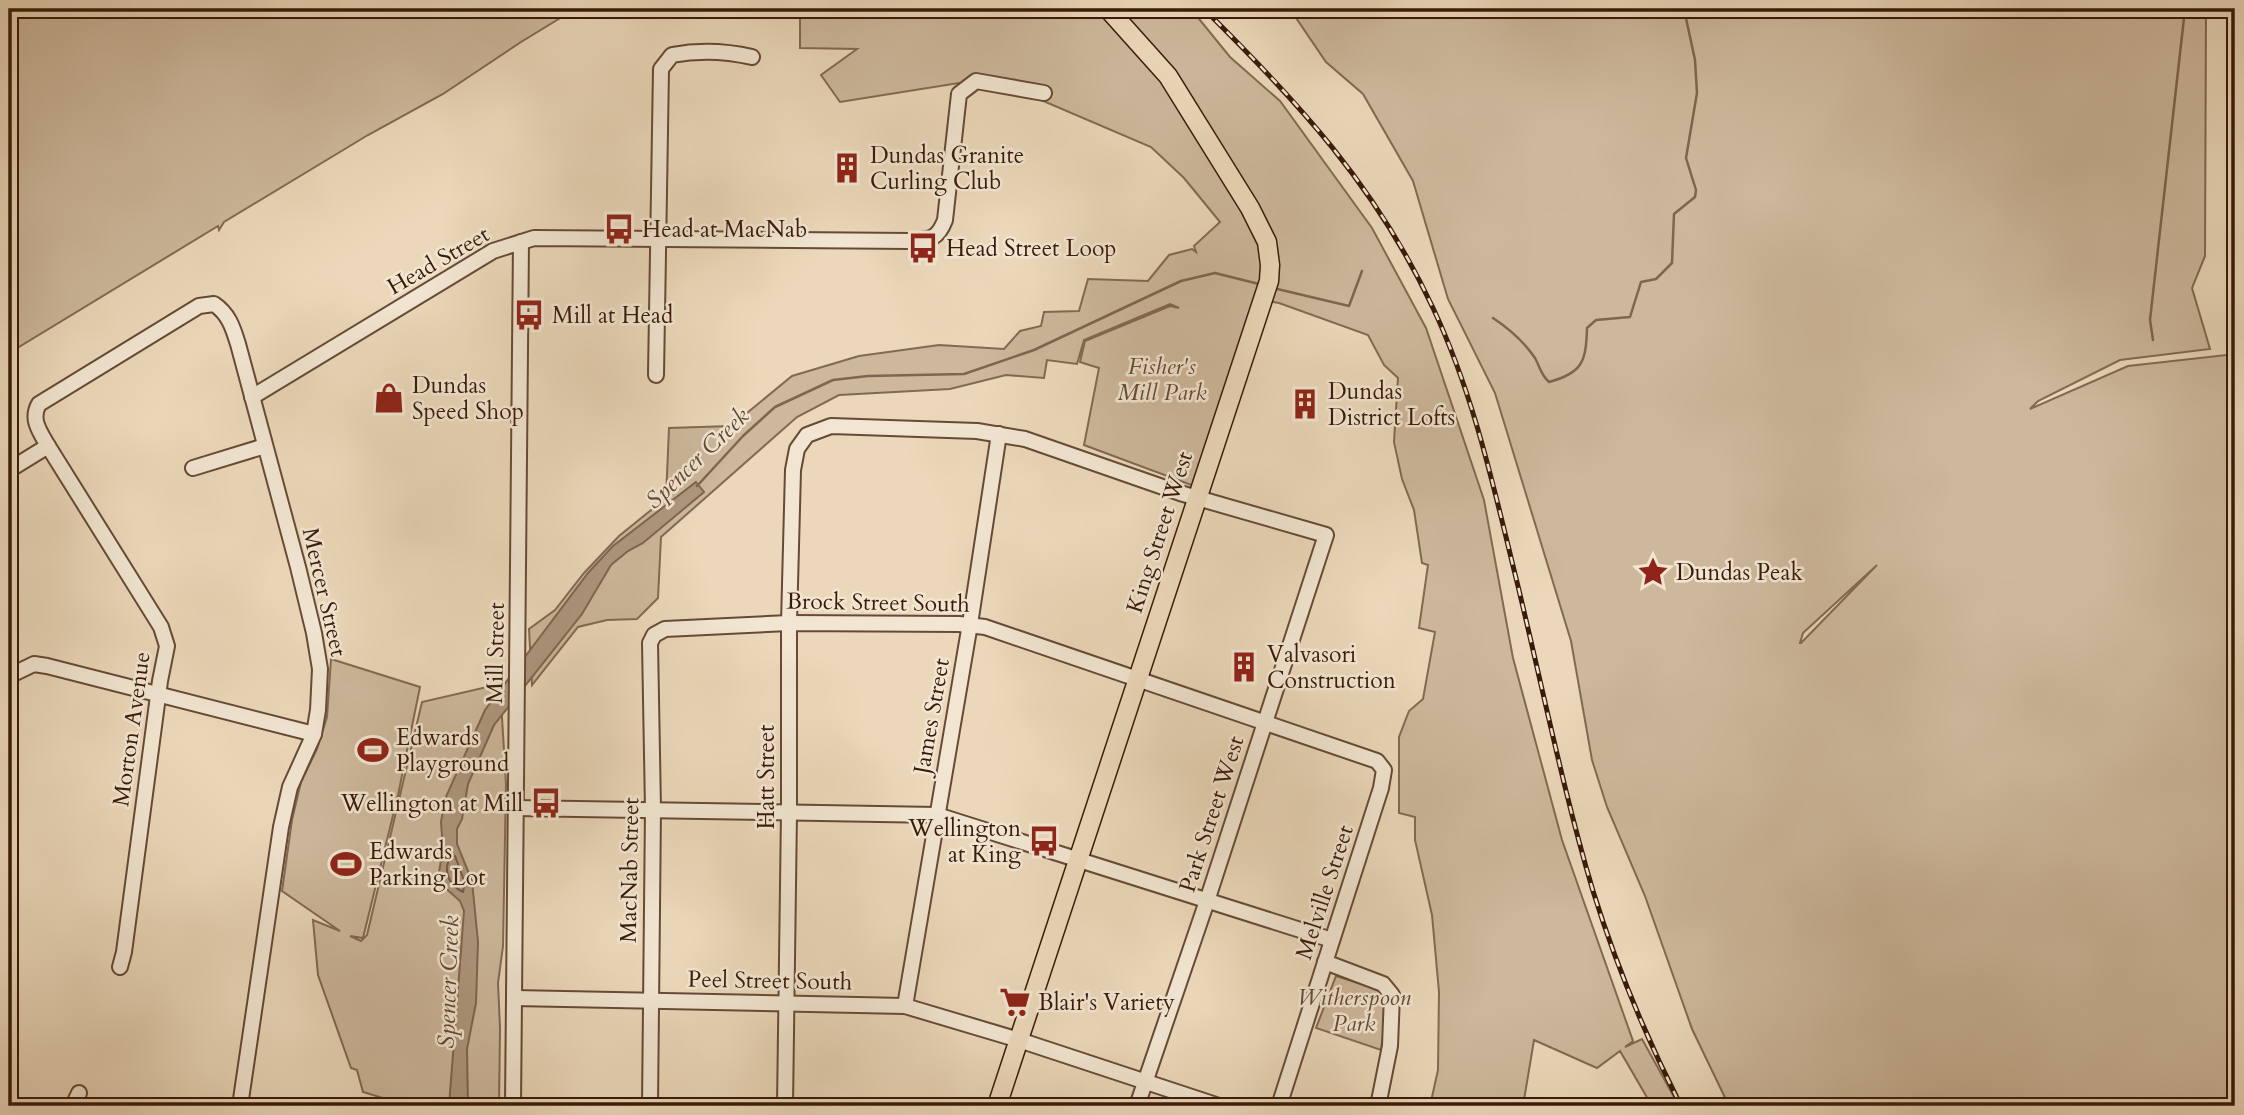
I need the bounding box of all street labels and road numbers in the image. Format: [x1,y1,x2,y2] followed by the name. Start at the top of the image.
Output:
[381,219,495,302] street label: Head Street
[1119,447,1200,617] street label: King Street West
[295,525,354,660] street label: Mercer Street
[786,585,970,620] street label: Brock Street South
[479,602,512,704] street label: Mill Street
[105,650,158,808] street label: Morton Avenue
[906,656,957,779] street label: James Street
[751,724,782,830] street label: Hatt Street
[1172,732,1251,896] street label: Park Street West
[613,797,646,943] street label: MacNab Street
[1288,821,1361,963] street label: Melville Street
[687,964,853,997] street label: Peel Street South

